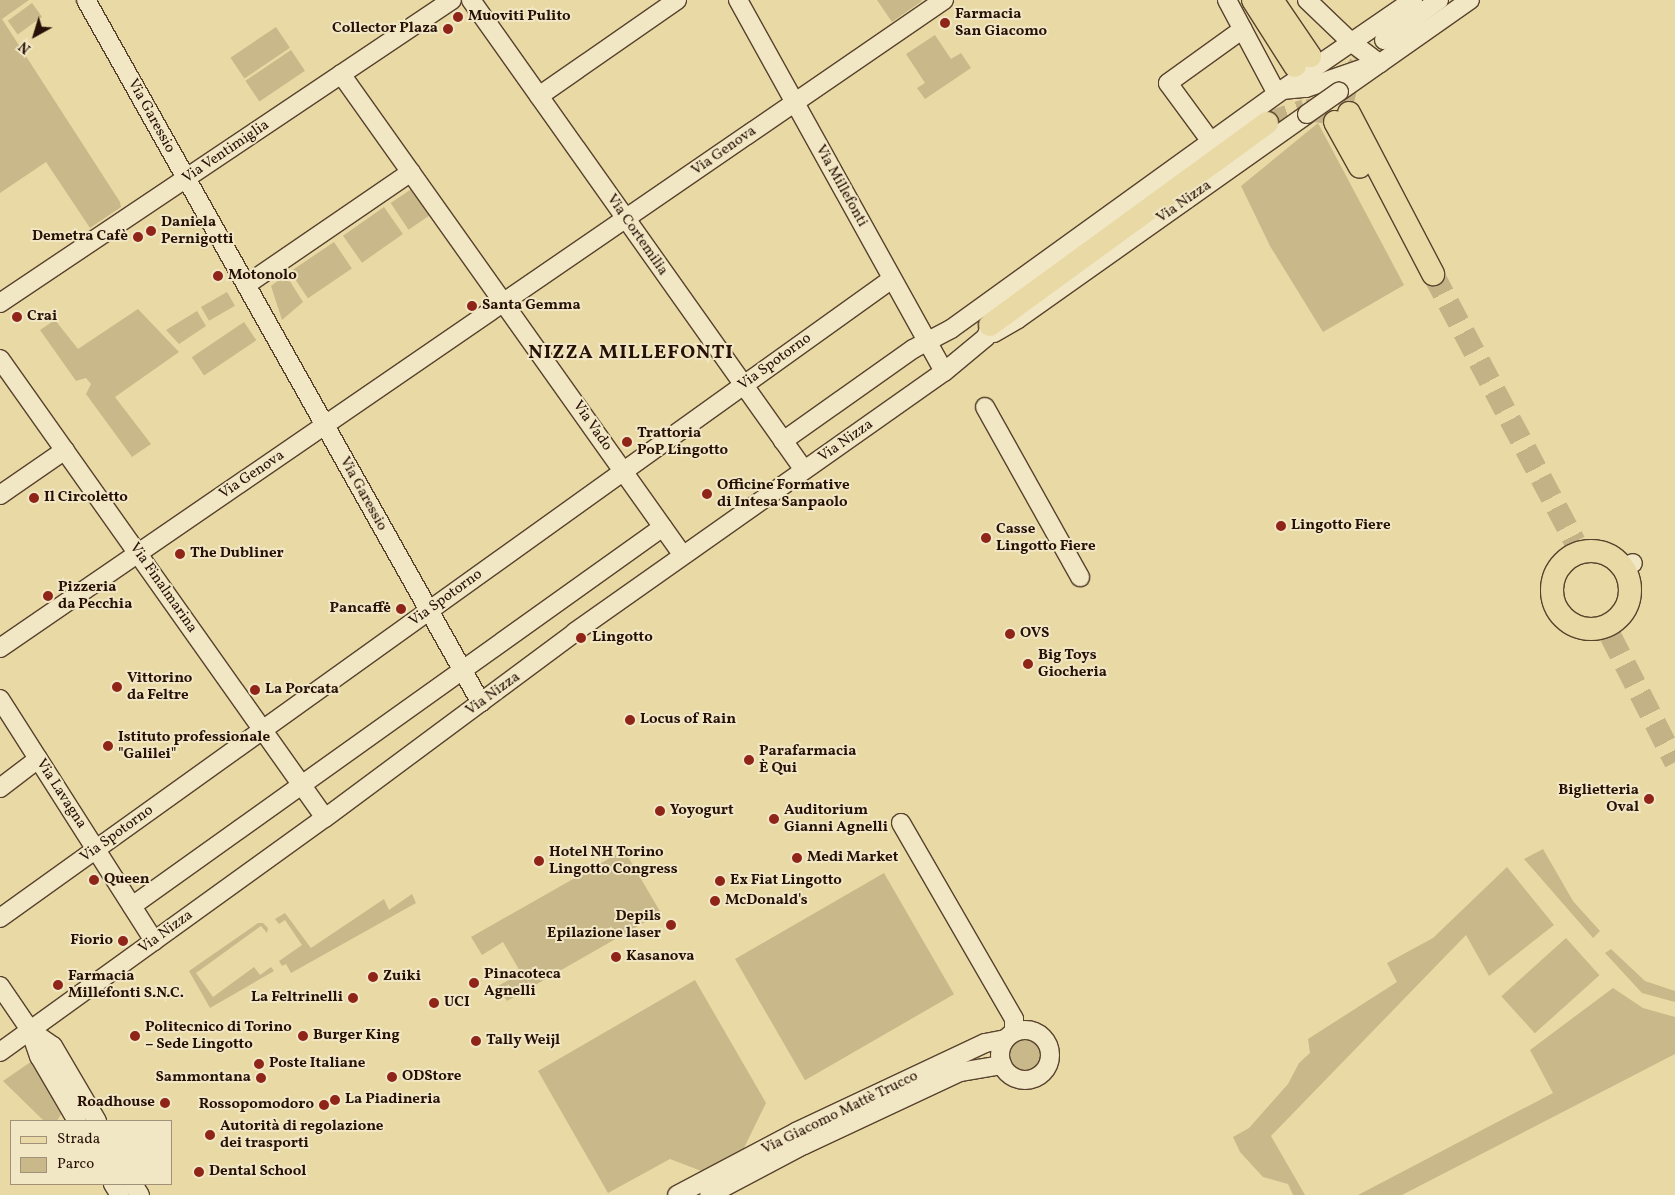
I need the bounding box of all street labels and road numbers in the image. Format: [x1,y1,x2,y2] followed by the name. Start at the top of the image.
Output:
[123,76,179,156] street label: Via Garessio
[179,116,273,188] street label: Via Ventimiglia
[688,122,760,180] street label: Via Genova
[811,142,871,230] street label: Via Millefonti
[1153,177,1215,227] street label: Via Nizza
[602,191,672,279] street label: Via Cortemilia
[735,330,815,394] street label: Via Spotorno
[568,397,616,455] street label: Via Vado
[815,416,877,466] street label: Via Nizza
[216,447,288,503] street label: Via Genova
[335,454,391,534] street label: Via Garessio
[125,539,201,637] street label: Via Finalmarina
[406,566,486,630] street label: Via Spotorno
[462,668,524,720] street label: Via Nizza
[32,756,90,832] street label: Via Lavagna
[77,802,157,866] street label: Via Spotorno
[135,906,197,958] street label: Via Nizza
[759,1067,921,1159] street label: Via Giacomo Mattè Trucco

